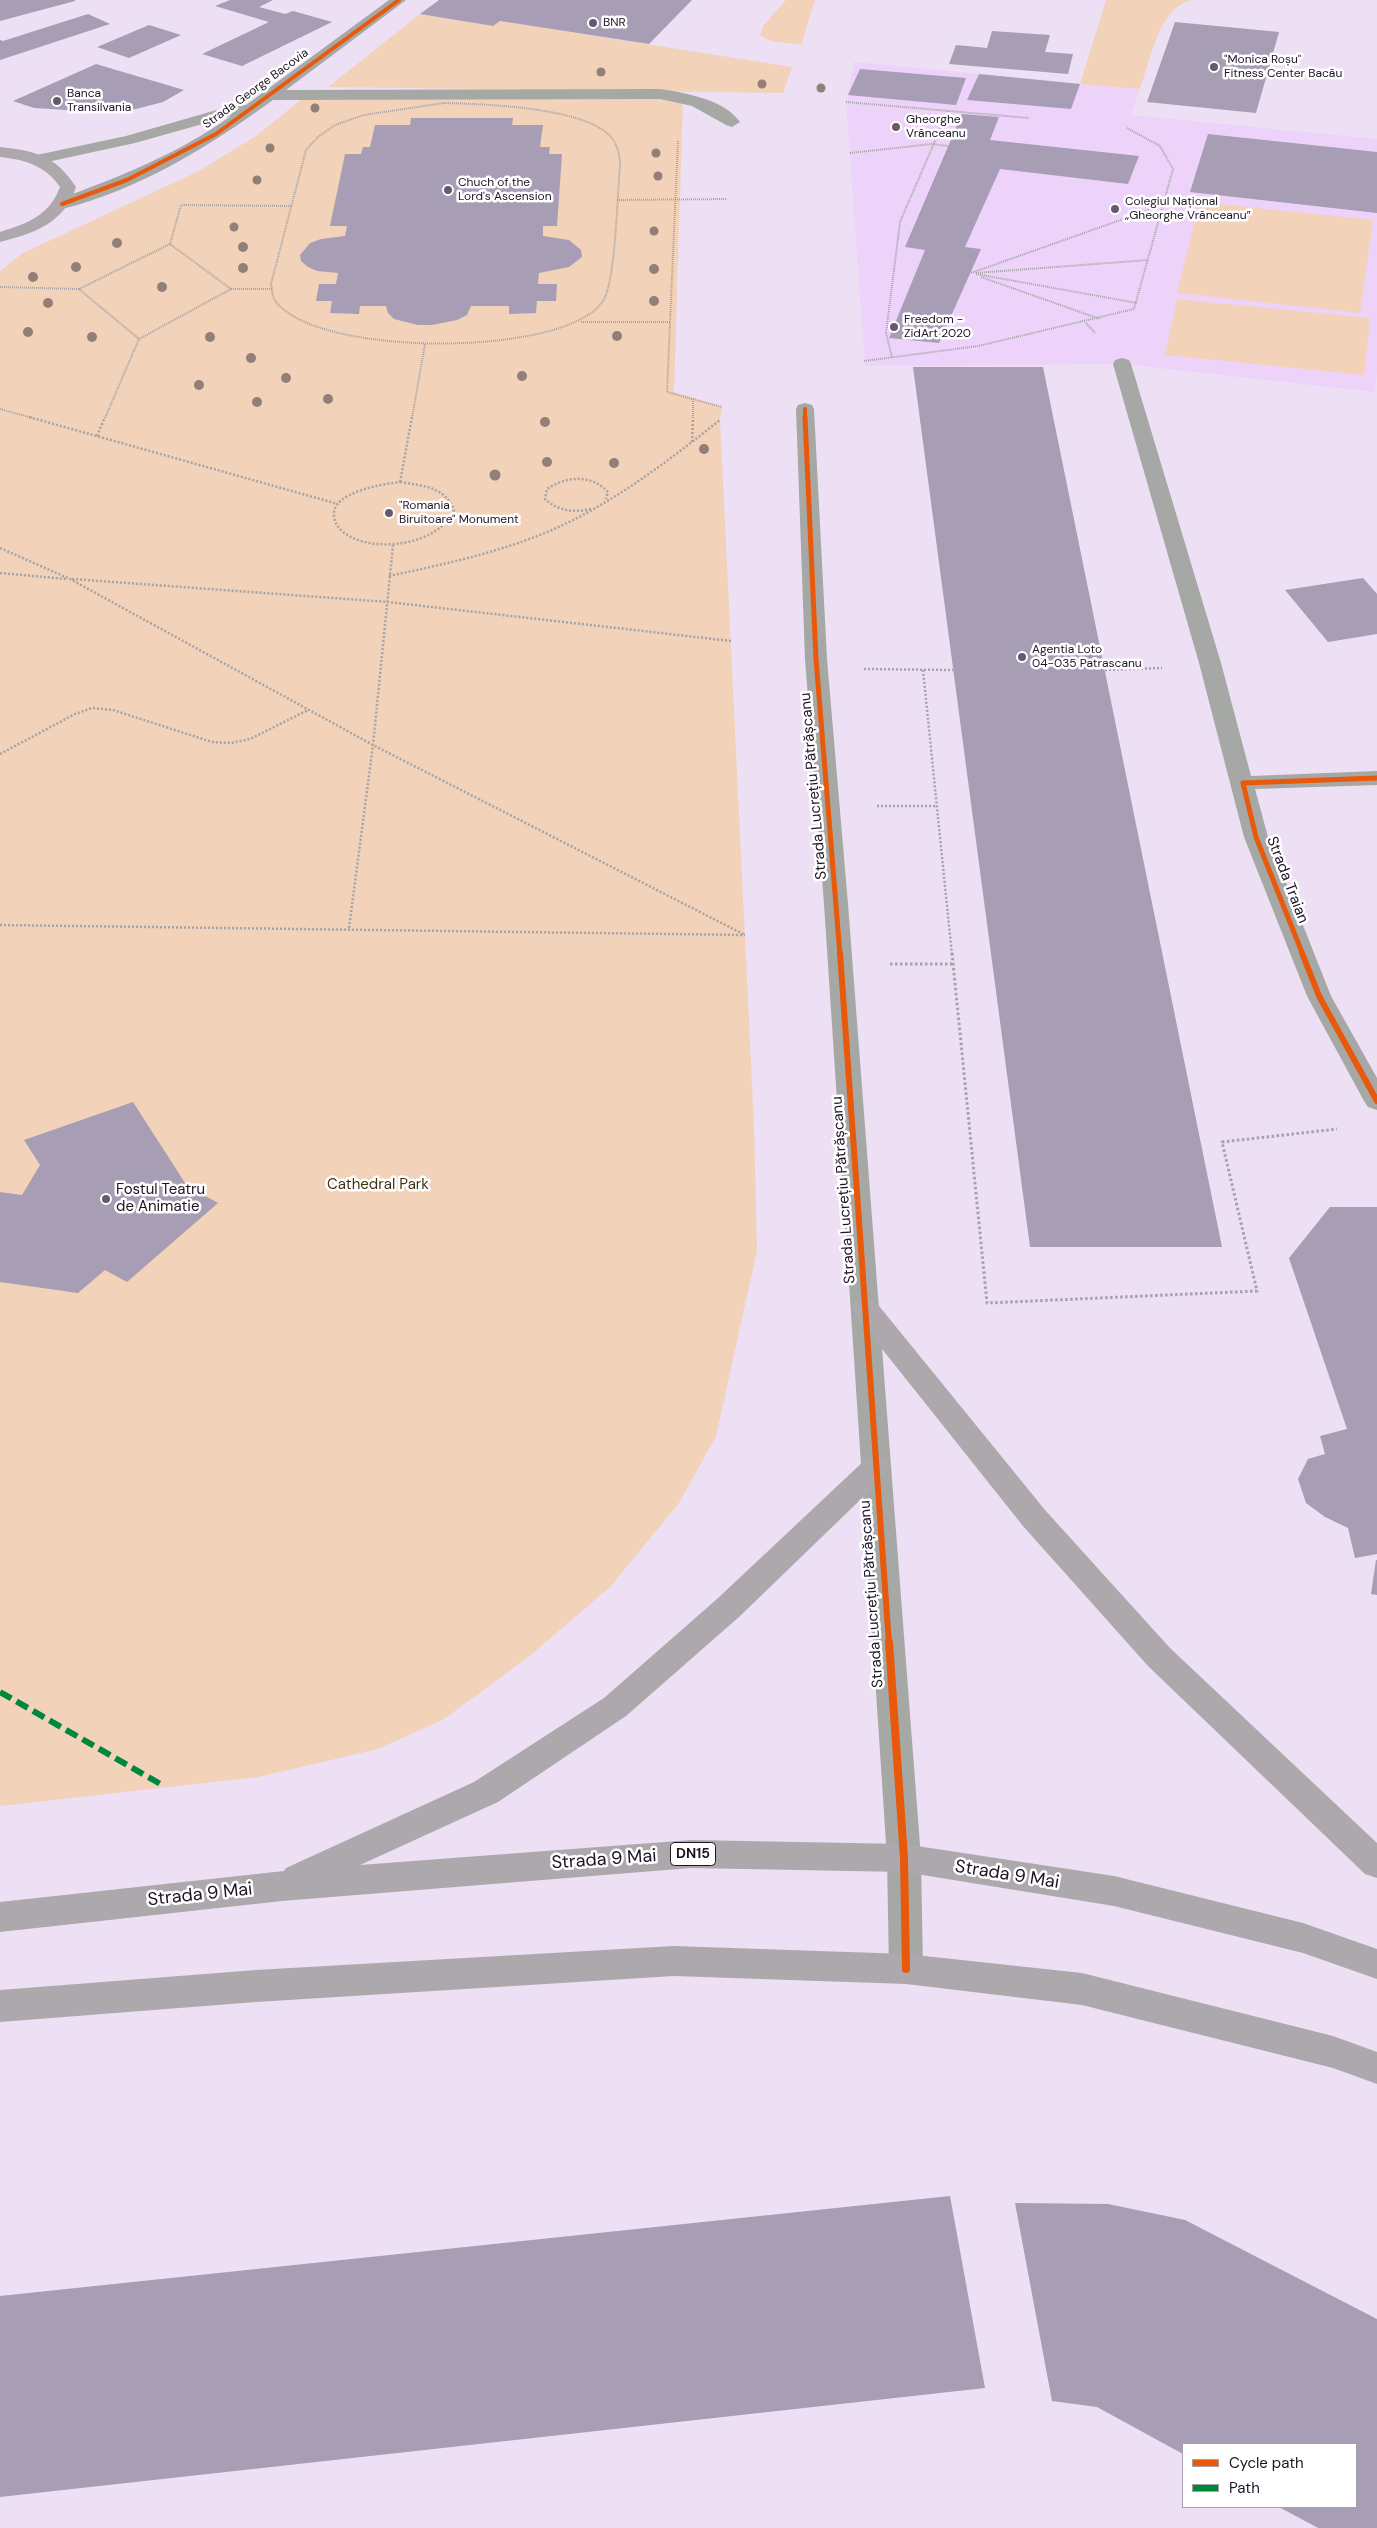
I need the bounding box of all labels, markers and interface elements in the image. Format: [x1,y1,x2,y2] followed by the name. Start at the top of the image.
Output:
[603,16,626,30] place label: BNR
[587,17,599,29] marker: BNR
[200,46,312,132] street label: Strada George Bacovia
[1224,53,1342,81] place label: "Monica Roșu" Fitness Center Bacău
[1208,61,1220,73] marker: "Monica Roșu" Fitness Center Bacău
[67,87,131,115] place label: Banca Transilvania
[51,95,63,107] marker: Banca Transilvania
[906,113,966,141] place label: Gheorghe Vrănceanu
[890,121,902,133] marker: Gheorghe Vrănceanu
[458,176,552,204] place label: Chuch of the Lord's Ascension
[442,184,454,196] marker: Chuch of the Lord's Ascension
[1125,195,1251,223] place label: Colegiul Național „Gheorghe Vrănceanu”
[1109,203,1121,215] marker: Colegiul Național „Gheorghe Vrănceanu”
[904,313,971,341] place label: Freedom - ZidArt 2020
[888,321,900,333] marker: Freedom - ZidArt 2020
[399,499,519,527] place label: "Romania Biruitoare" Monument
[383,507,395,519] marker: "Romania Biruitoare" Monument
[1032,643,1142,671] place label: Agentia Loto 04-035 Patrascanu
[1016,651,1028,663] marker: Agentia Loto 04-035 Patrascanu
[797,692,831,880] street label: Strada Lucrețiu Pătrășcanu
[1262,834,1312,926] street label: Strada Traian
[828,1096,860,1284] street label: Strada Lucrețiu Pătrășcanu
[327,1176,429,1194] park label: Cathedral Park
[116,1181,205,1216] place label: Fostul Teatru de Animatie
[100,1193,112,1205] marker: Fostul Teatru de Animatie
[856,1500,888,1688] street label: Strada Lucrețiu Pătrășcanu
[670,1842,716,1866] road number: DN15
[551,1846,657,1874] street label: Strada 9 Mai
[953,1856,1061,1894] street label: Strada 9 Mai
[147,1879,253,1911] street label: Strada 9 Mai
[1182,2443,1357,2508] legend
[1229,2453,1304,2473] text: Cycle path
[1229,2478,1260,2498] text: Path

